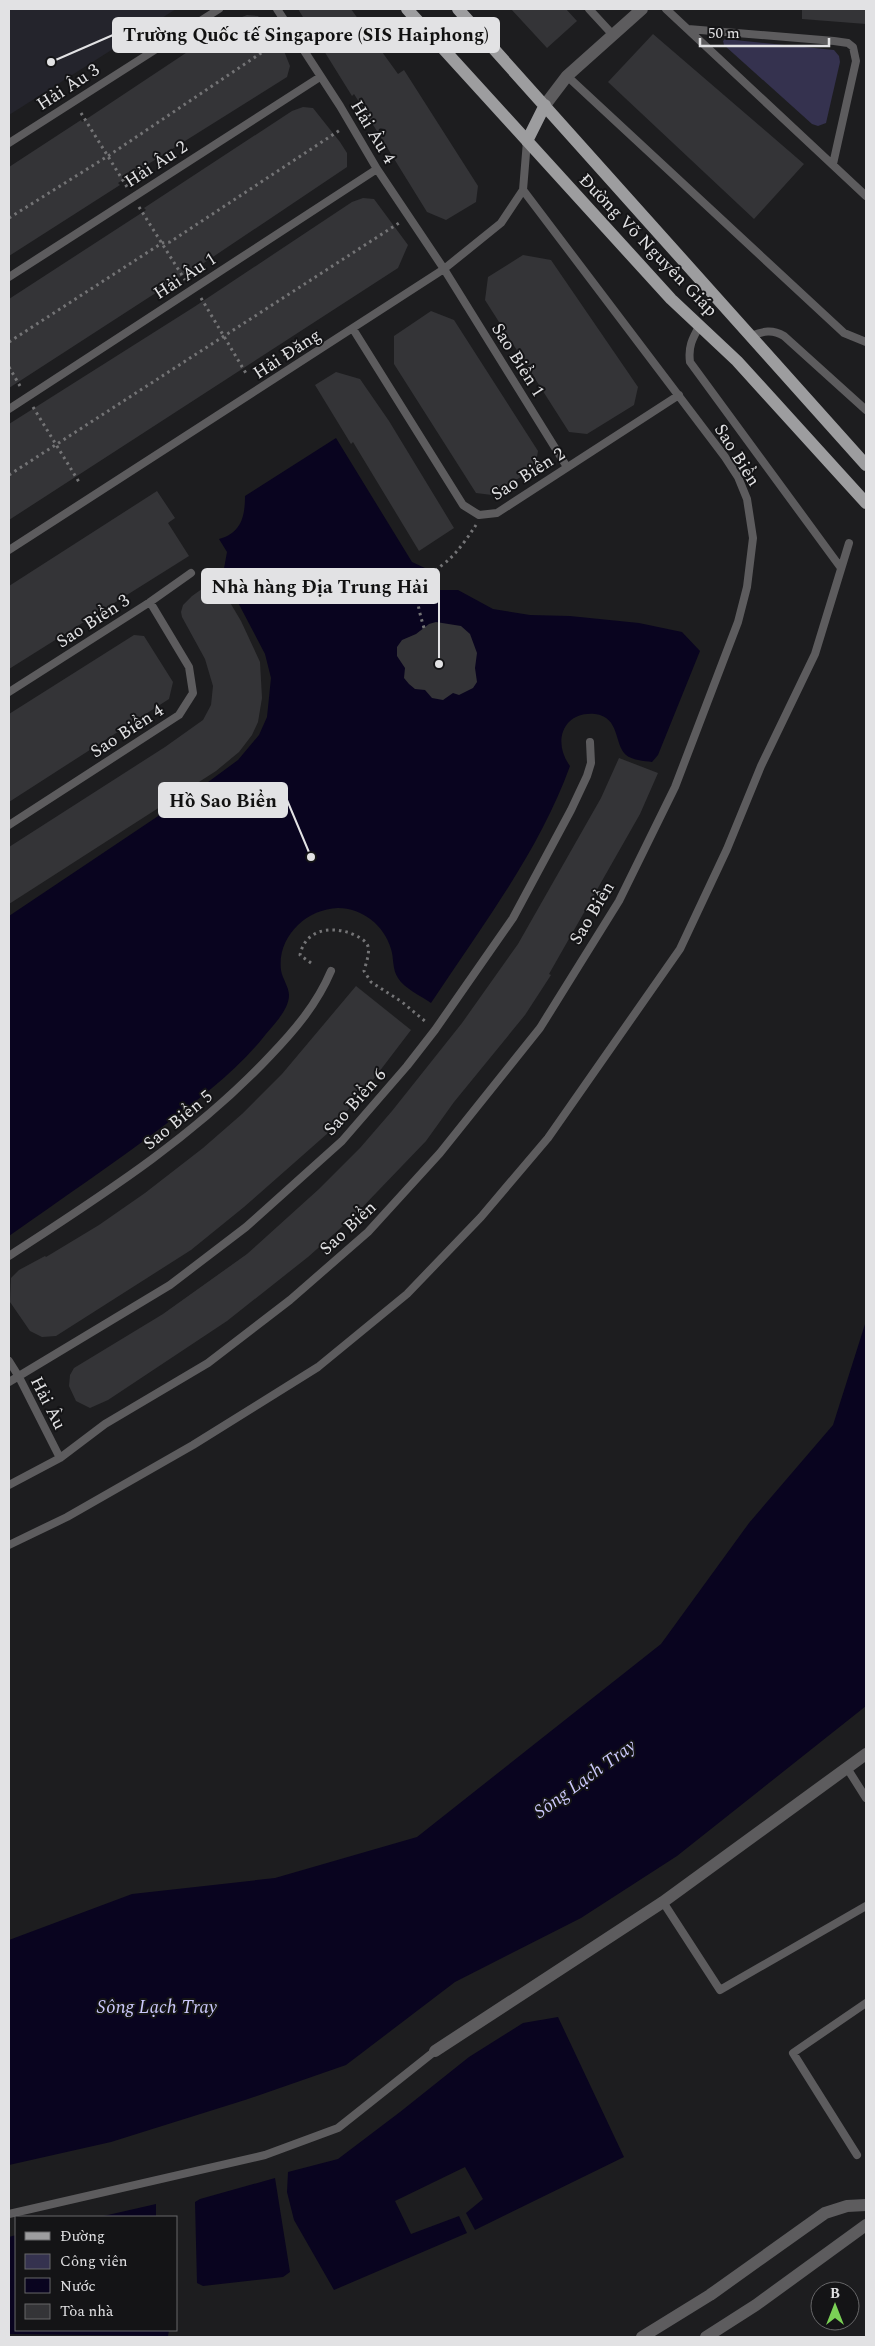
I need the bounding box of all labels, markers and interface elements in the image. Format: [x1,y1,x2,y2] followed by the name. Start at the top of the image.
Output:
[700,15,829,47] scale bar
[113,18,499,52] callout: Trường Quốc tế Singapore (SIS Haiphong)
[123,21,489,50] text: Trường Quốc tế Singapore (SIS Haiphong)
[708,22,740,45] text: 50 m
[31,57,105,117] street label: Hải Âu 3
[343,95,403,169] street label: Hải Âu 4
[119,134,193,194] street label: Hải Âu 2
[572,167,724,323] street label: Đường Võ Nguyên Giáp
[148,246,222,306] street label: Hải Âu 1
[485,318,551,402] street label: Sao Biển 1
[248,322,326,386] street label: Hải Đăng
[707,418,767,492] street label: Sao Biển
[486,441,570,507] street label: Sao Biển 2
[202,569,439,603] callout: Nhà hàng Địa Trung Hải
[212,573,428,602] text: Nhà hàng Địa Trung Hải
[51,587,135,655] street label: Sao Biển 3
[85,697,169,765] street label: Sao Biển 4
[159,783,287,817] callout: Hồ Sao Biển
[169,787,277,816] text: Hồ Sao Biển
[563,876,621,950] street label: Sao Biển
[317,1062,393,1142] street label: Sao Biển 6
[137,1083,219,1157] street label: Sao Biển 5
[313,1194,383,1262] street label: Sao Biển
[23,1372,73,1434] street label: Hải Âu
[528,1732,643,1826] water label: Sông Lạch Tray
[97,1993,218,2022] water label: Sông Lạch Tray
[15,2216,178,2331] legend
[60,2225,105,2248] text: Đường
[60,2250,128,2273] text: Công viên
[60,2275,96,2298] text: Nước
[810,2281,860,2331] north arrow
[830,2283,840,2304] text: B
[60,2300,114,2323] text: Tòa nhà

